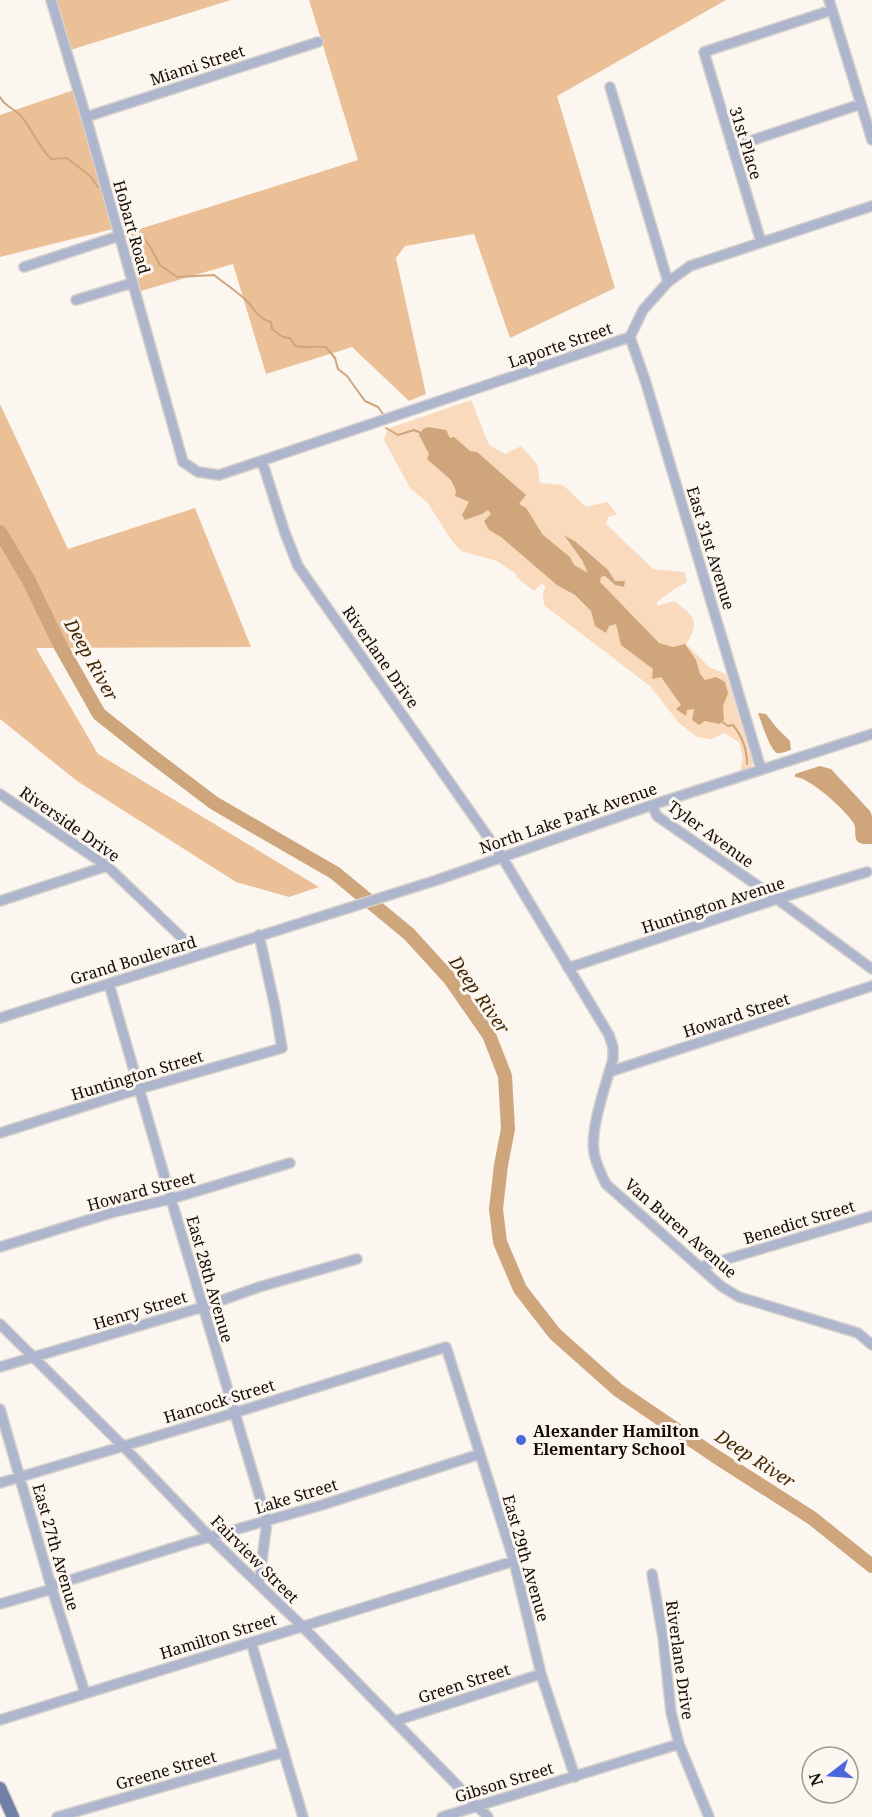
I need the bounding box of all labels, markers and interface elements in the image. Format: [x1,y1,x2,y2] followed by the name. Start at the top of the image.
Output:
[147,39,247,91] street label: Miami Street
[725,104,767,182] street label: 31st Place
[108,178,156,277] street label: Hobart Road
[505,317,615,373] street label: Laporte Street
[682,484,740,612] street label: East 31st Avenue
[338,601,424,713] street label: Riverlane Drive
[59,613,125,705] water label: Deep River
[476,777,660,859] street label: North Lake Park Avenue
[15,781,125,867] street label: Riverside Drive
[664,795,758,873] street label: Tyler Avenue
[639,871,787,939] street label: Huntington Avenue
[67,930,199,990] street label: Grand Boulevard
[444,950,516,1039] water label: Deep River
[680,987,792,1043] street label: Howard Street
[68,1044,206,1106] street label: Huntington Street
[85,1166,198,1216] street label: Howard Street
[620,1173,742,1283] street label: Van Buren Avenue
[741,1195,858,1249] street label: Benedict Street
[181,1213,239,1345] street label: East 28th Avenue
[90,1285,190,1335] street label: Henry Street
[161,1374,278,1428] street label: Hancock Street
[533,1420,700,1460] place label: Alexander Hamilton Elementary School
[710,1423,800,1493] water label: Deep River
[514,1433,528,1447] marker: Alexander Hamilton Elementary School
[252,1473,340,1519] street label: Lake Street
[27,1481,85,1613] street label: East 27th Avenue
[497,1492,555,1624] street label: East 29th Avenue
[206,1510,304,1608] street label: Fairview Street
[661,1599,699,1721] street label: Riverlane Drive
[157,1608,279,1664] street label: Hamilton Street
[415,1658,513,1708] street label: Green Street
[113,1745,219,1795] street label: Greene Street
[800,1745,860,1805] north arrow
[452,1756,556,1807] street label: Gibson Street
[803,1770,828,1789] text: N

